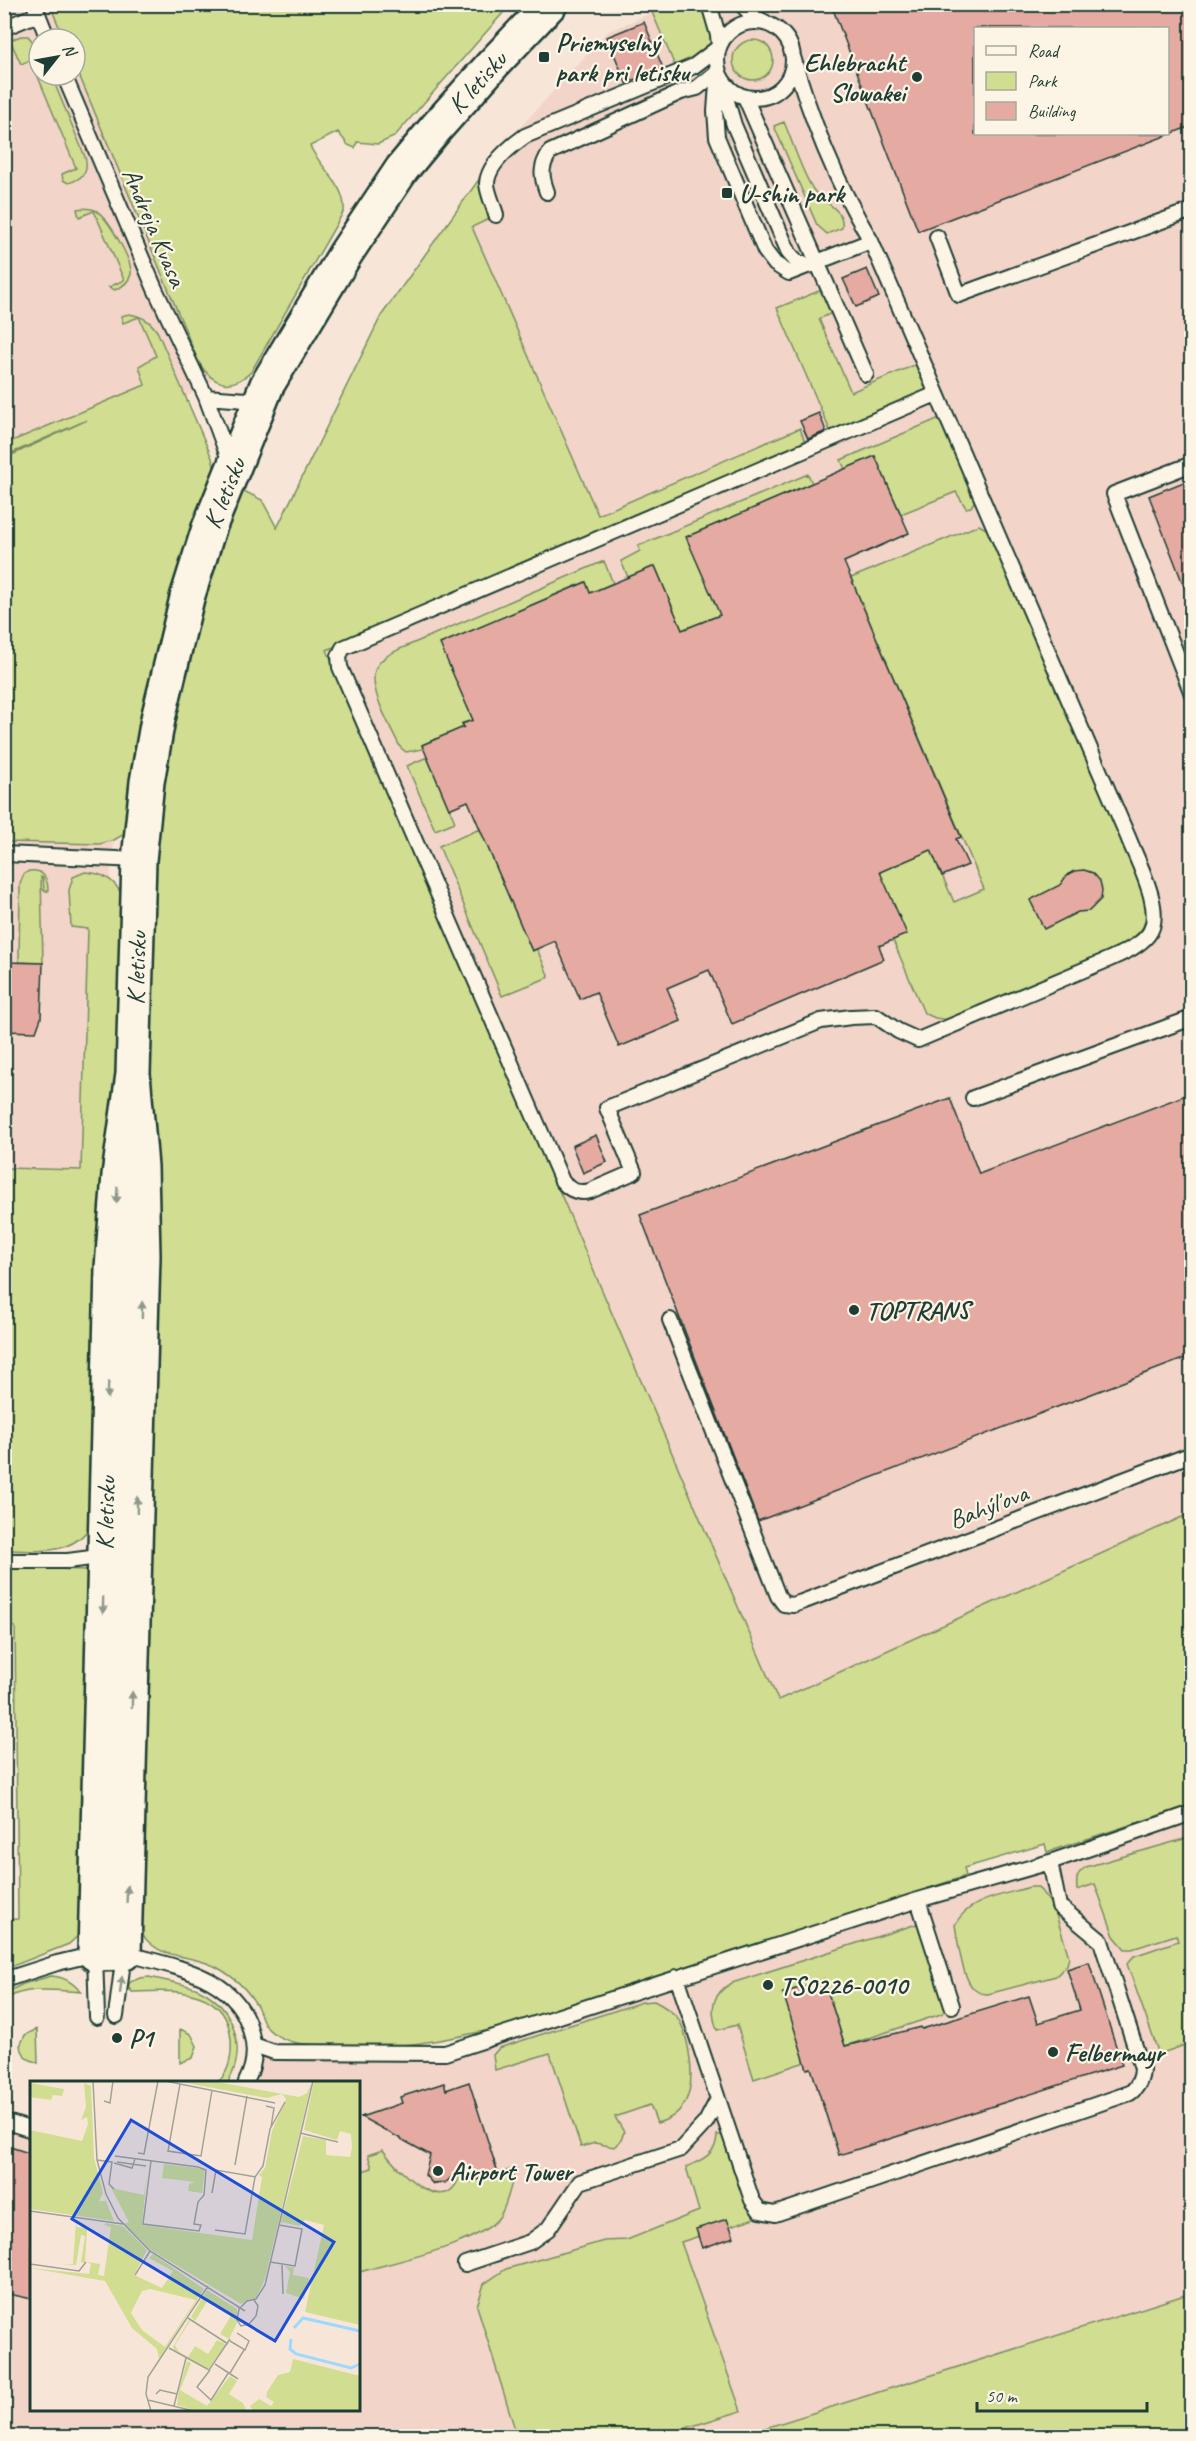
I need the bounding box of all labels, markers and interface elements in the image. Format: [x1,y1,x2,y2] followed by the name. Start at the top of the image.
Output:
[556,26,691,89] place label: Priemyselný park pri letisku
[27,27,87,87] north arrow
[974,27,1169,135] legend
[58,40,82,62] text: N
[1028,40,1061,62] text: Road
[441,43,515,121] street label: K letisku
[804,46,909,109] place label: Ehlebracht Slowakei
[537,50,551,64] marker: Priemyselný park pri letisku
[910,70,924,84] marker: Ehlebracht Slowakei
[1028,70,1058,92] text: Park
[1028,100,1077,122] text: Building
[115,163,195,293] street label: Andreja Kvasa
[739,177,846,210] place label: U-shin park
[720,186,734,200] marker: U-shin park
[195,452,254,533] street label: K letisku
[119,929,154,1005] street label: K letisku
[112,1185,122,1204] one-way arrow
[866,1294,974,1327] place label: TOPTRANS
[137,1300,146,1319] one-way arrow
[847,1303,861,1317] marker: TOPTRANS
[104,1380,113,1399] one-way arrow
[88,1474,123,1550] street label: K letisku
[944,1476,1034,1537] street label: Bahýľova
[132,1495,142,1514] one-way arrow
[98,1596,107,1615] one-way arrow
[127,1690,137,1709] one-way arrow
[123,1885,132,1904] one-way arrow
[780,1969,909,2002] place label: TS0226-0010
[116,1975,125,1994] one-way arrow
[761,1978,775,1992] marker: TS0226-0010
[129,2022,156,2055] place label: P1
[110,2031,124,2045] marker: P1
[1065,2036,1166,2069] place label: Felbermayr
[1046,2045,1060,2059] marker: Felbermayr
[30,2081,360,2411] inset map
[450,2155,575,2188] place label: Airport Tower
[431,2164,445,2178] marker: Airport Tower
[977,2375,1146,2413] scale bar
[986,2385,1019,2407] text: 50 m

